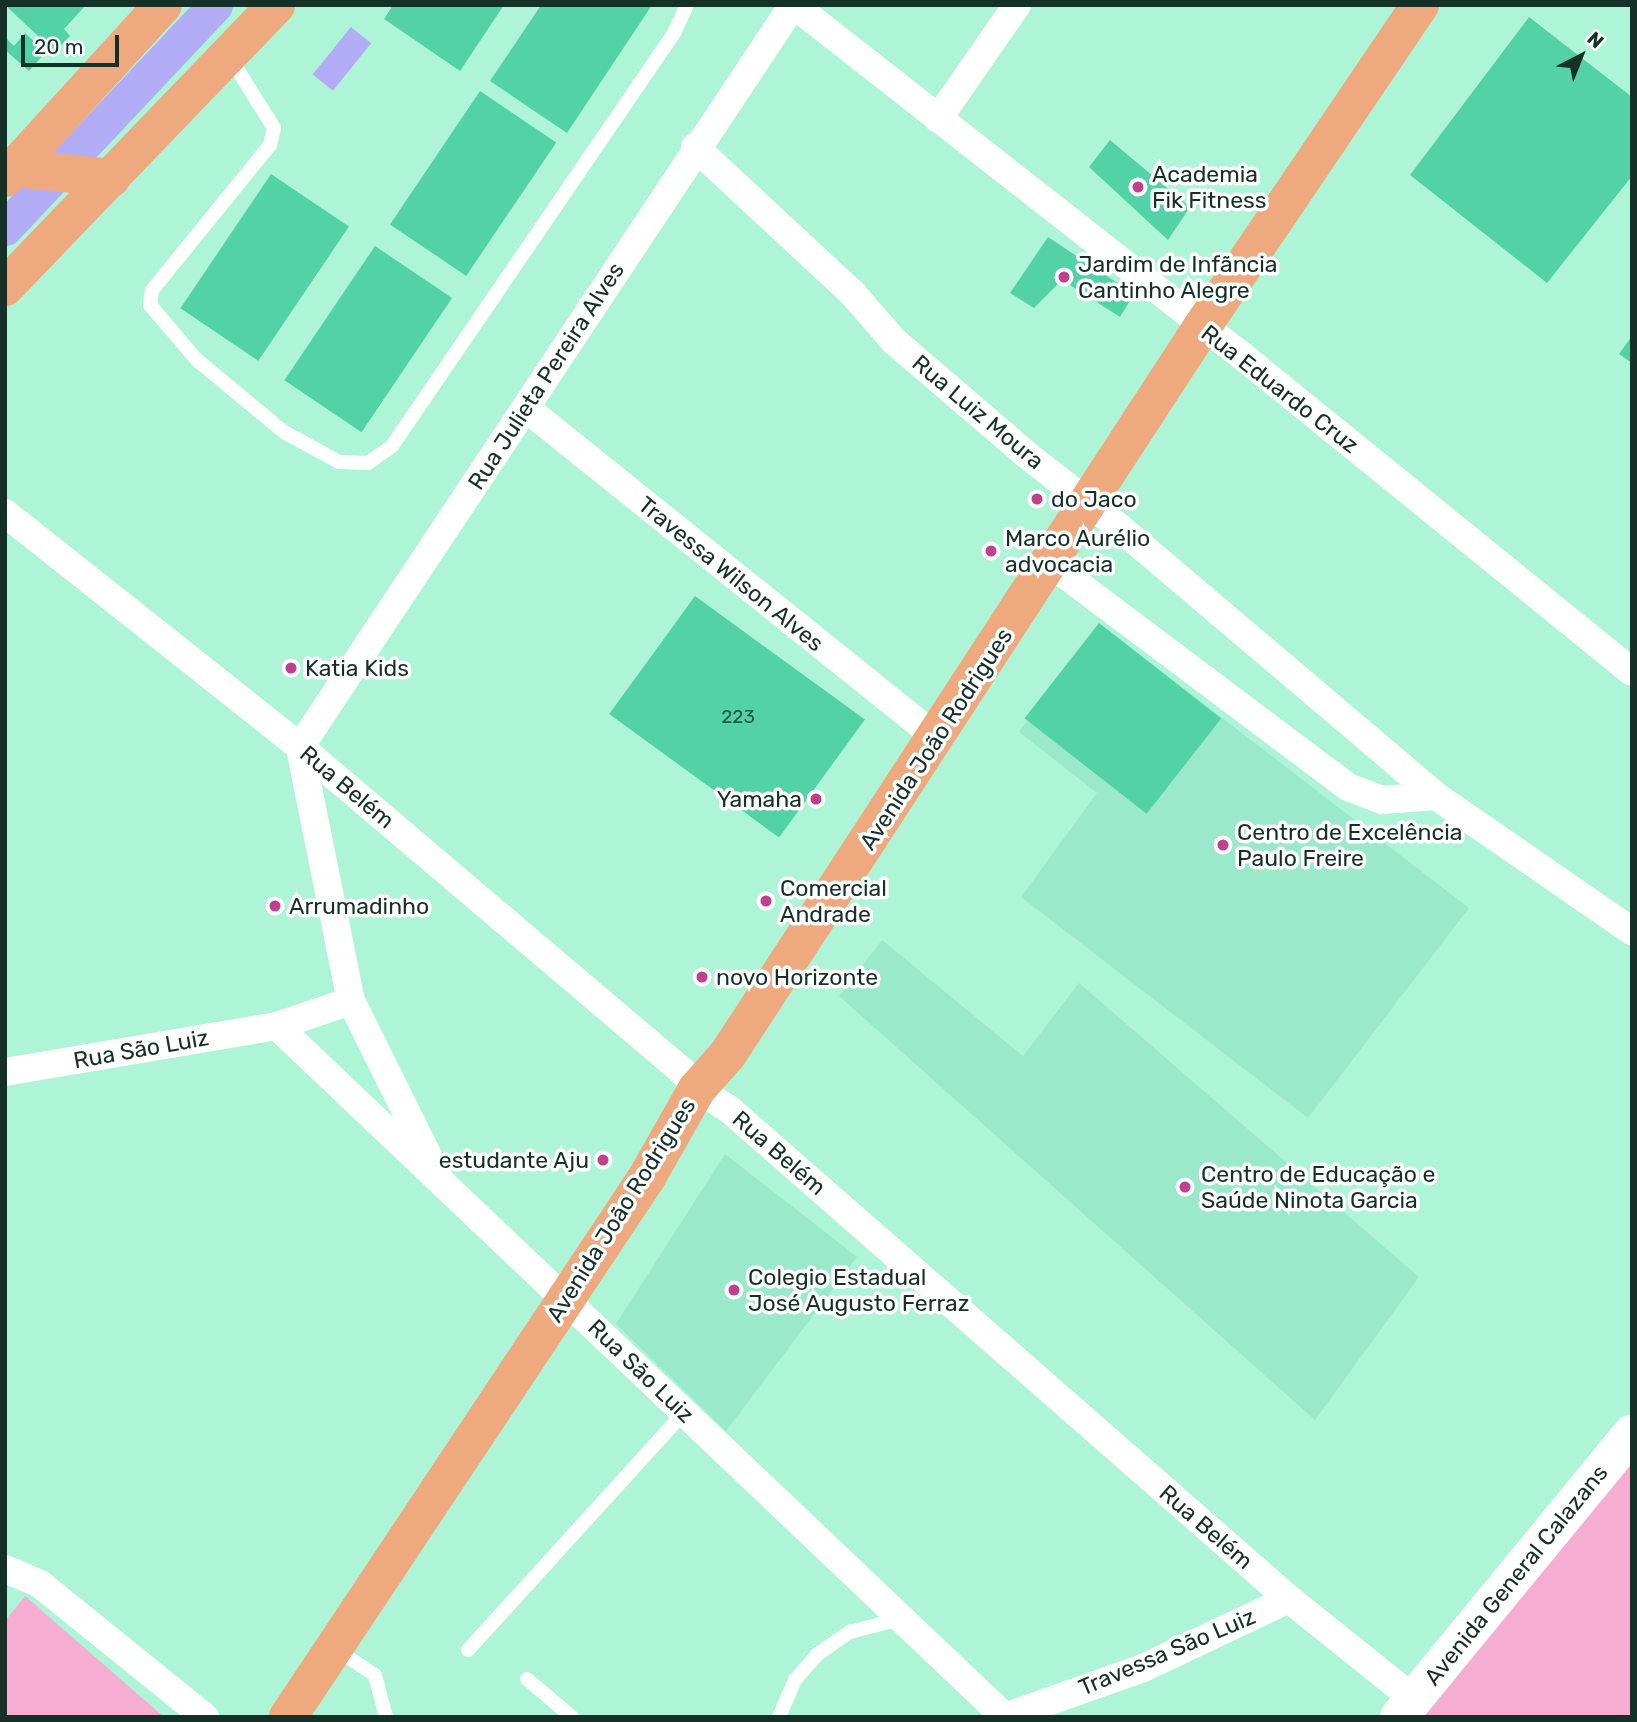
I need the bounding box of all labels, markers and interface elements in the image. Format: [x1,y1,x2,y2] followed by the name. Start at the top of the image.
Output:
[24,21,122,65] scale bar
[1546,21,1616,91] north arrow
[1583,27,1608,53] text: N
[34,34,83,59] text: 20 m
[1152,160,1267,214] place label: Academia Fik Fitness
[1130,179,1146,195] marker: Academia Fik Fitness
[1078,250,1278,304] place label: Jardim de Infãncia Cantinho Alegre
[462,257,630,495] street label: Rua Julieta Pereira Alves
[1056,269,1072,285] marker: Jardim de Infãncia Cantinho Alegre
[1196,319,1364,459] street label: Rua Eduardo Cruz
[907,349,1049,475] street label: Rua Luiz Moura
[1051,485,1137,513] place label: do Jaco
[632,490,830,658] street label: Travessa Wilson Alves
[1029,491,1045,507] marker: do Jaco
[1005,524,1151,578] place label: Marco Aurélio advocacia
[983,543,999,559] marker: Marco Aurélio advocacia
[854,623,1018,855] street label: Avenida João Rodrigues
[305,654,409,682] place label: Katia Kids
[283,660,299,676] marker: Katia Kids
[721,706,755,728] house number: 223
[294,740,400,834] street label: Rua Belém
[717,785,802,813] place label: Yamaha
[808,791,824,807] marker: Yamaha
[1237,818,1462,872] place label: Centro de Excelência Paulo Freire
[1215,837,1231,853] marker: Centro de Excelência Paulo Freire
[780,874,887,928] place label: Comercial Andrade
[289,892,429,920] place label: Arrumadinho
[758,893,774,909] marker: Comercial Andrade
[267,898,283,914] marker: Arrumadinho
[716,963,878,991] place label: novo Horizonte
[694,969,710,985] marker: novo Horizonte
[71,1024,211,1074] street label: Rua São Luiz
[541,1093,701,1327] street label: Avenida João Rodrigues
[727,1105,831,1201] street label: Rua Belém
[438,1146,589,1174] place label: estudante Aju
[595,1152,611,1168] marker: estudante Aju
[1201,1160,1435,1214] place label: Centro de Educação e Saúde Ninota Garcia
[1175,1177,1195,1197] marker: Centro de Educação e Saúde Ninota Garcia
[748,1263,970,1317] place label: Colegio Estadual José Augusto Ferraz
[726,1282,742,1298] marker: Colegio Estadual José Augusto Ferraz
[582,1314,700,1428] street label: Rua São Luiz
[1419,1459,1613,1691] street label: Avenida General Calazans
[1154,1479,1258,1575] street label: Rua Belém
[1075,1602,1259,1702] street label: Travessa São Luiz

